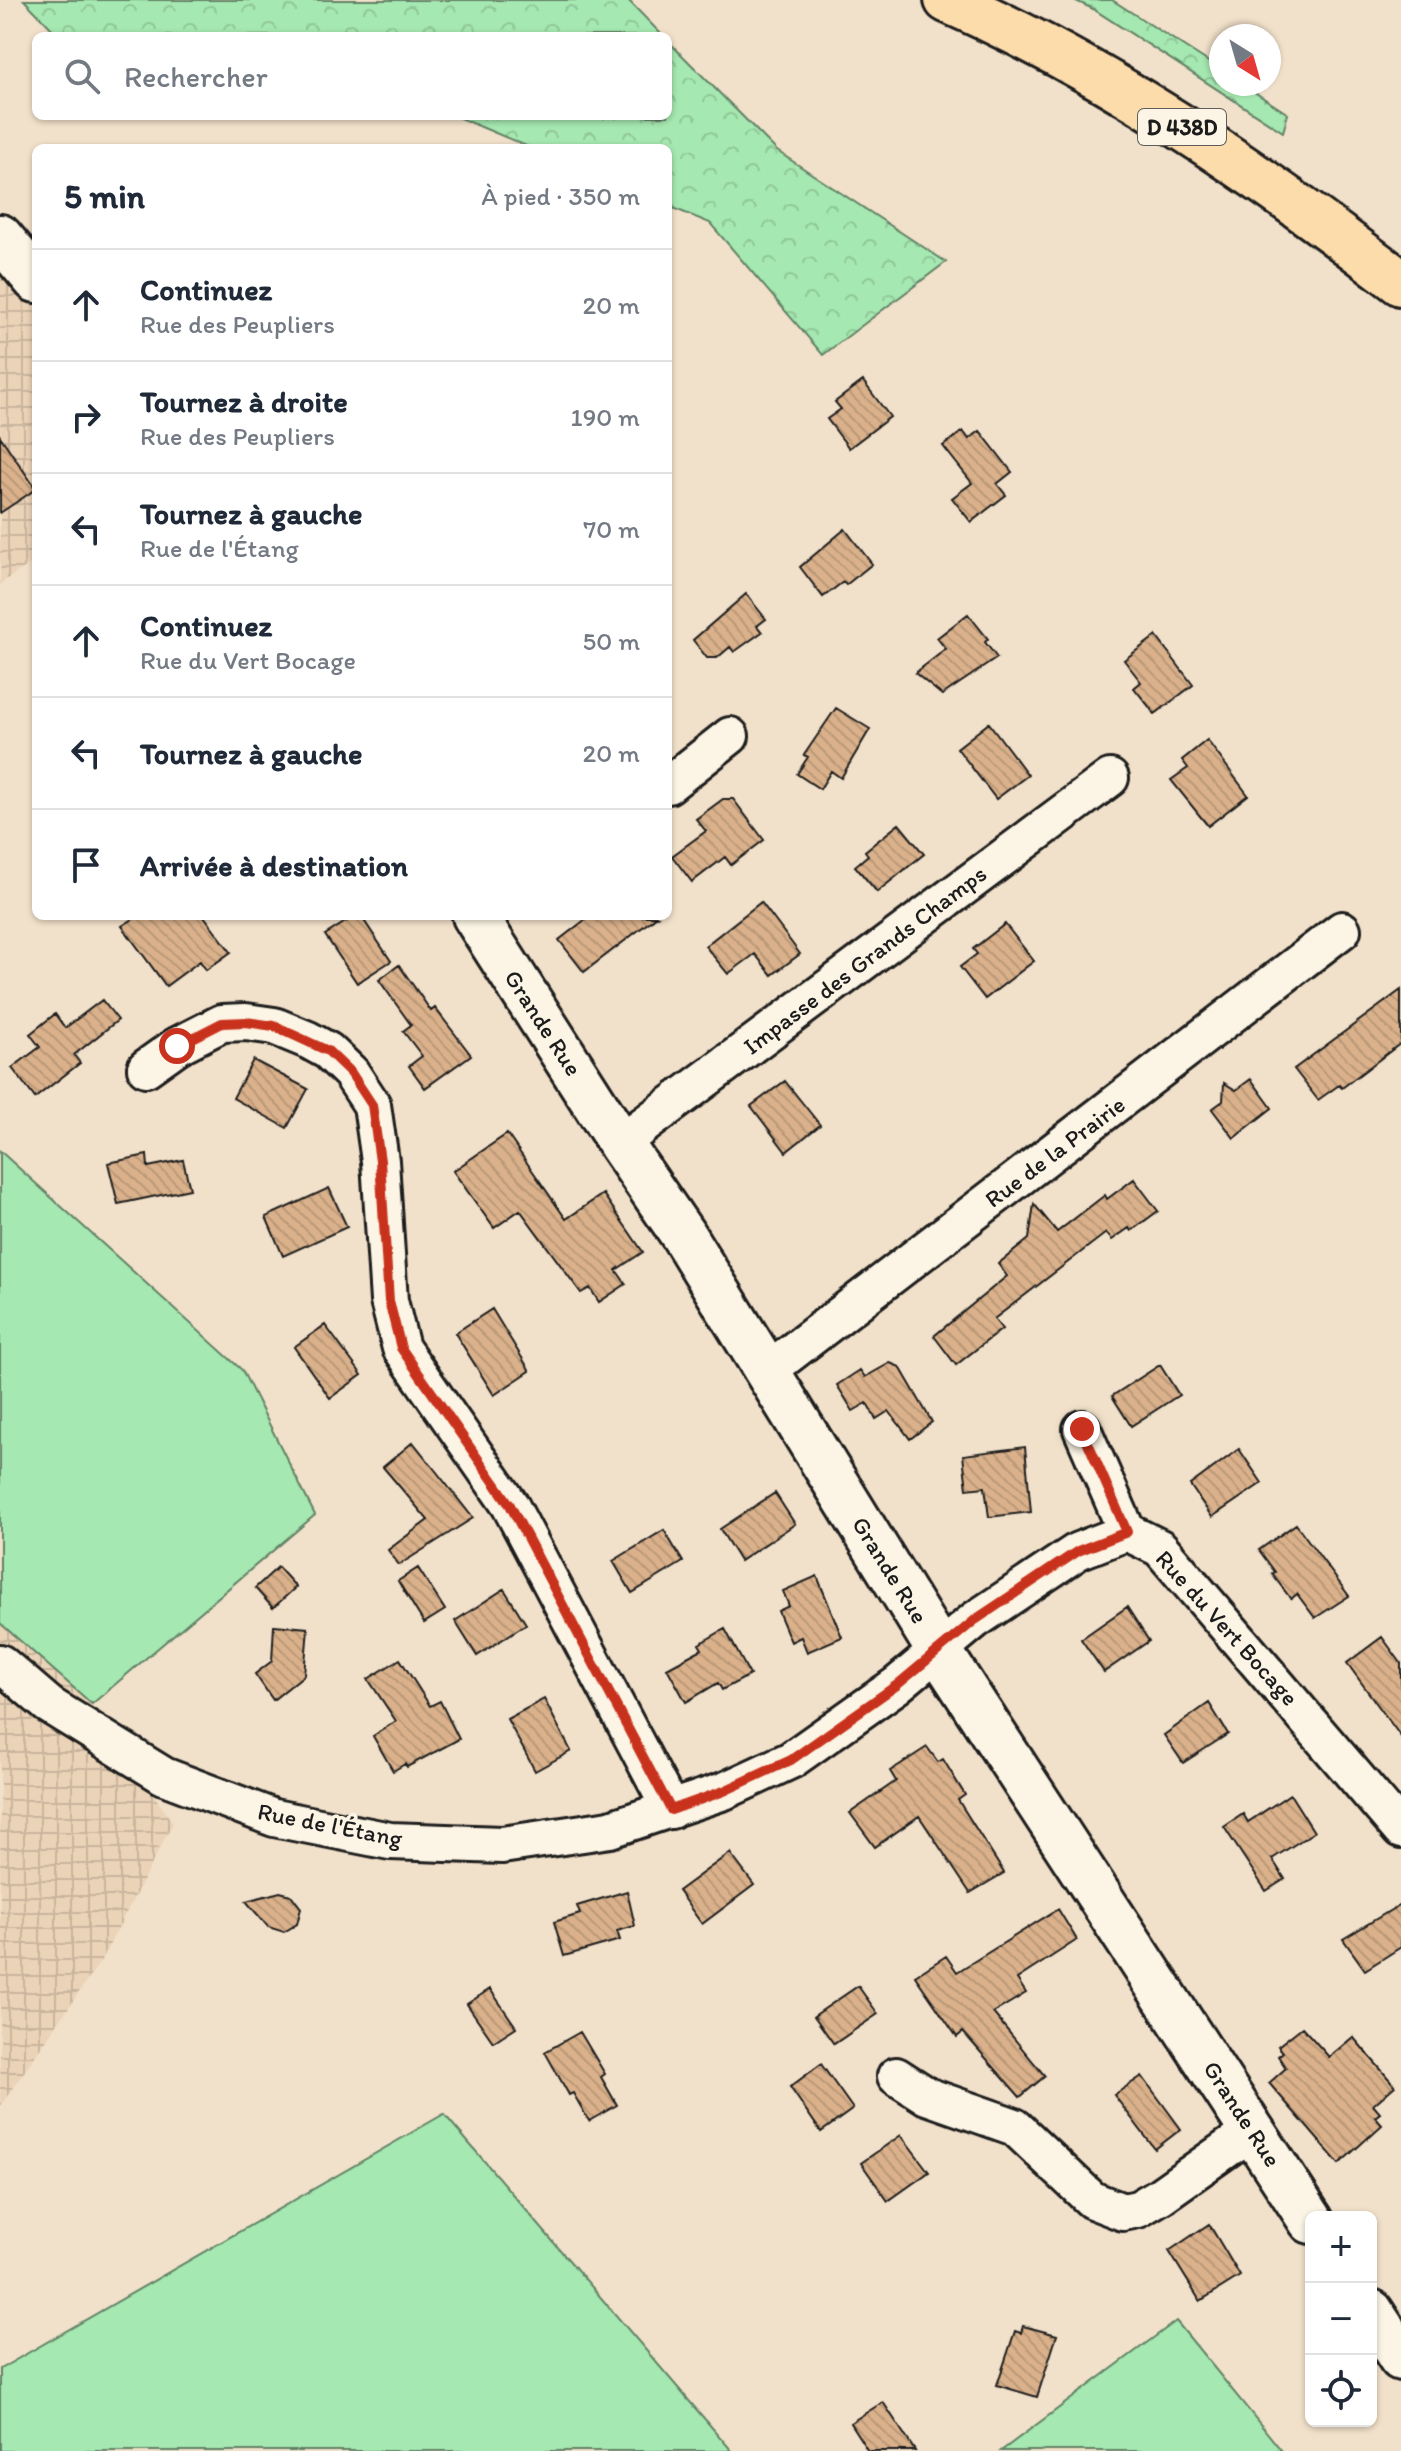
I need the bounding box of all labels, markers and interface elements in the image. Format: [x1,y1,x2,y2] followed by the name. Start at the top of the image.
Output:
[1209,24,1281,96] north arrow
[32,32,672,120] search box
[60,54,104,98] icon: search
[124,58,268,95] text: Rechercher
[1138,109,1226,145] road number: D 438D
[64,176,145,217] text: 5 min
[481,180,640,212] text: À pied · 350 m
[140,271,272,308] text: Continuez
[64,283,108,327] icon: ahead
[583,289,640,321] text: 20 m
[140,308,335,340] text: Rue des Peupliers
[140,383,348,420] text: Tournez à droite
[64,395,108,439] icon: right
[571,401,640,433] text: 190 m
[140,420,335,452] text: Rue des Peupliers
[140,495,362,532] text: Tournez à gauche
[64,507,108,551] icon: left
[583,513,640,545] text: 70 m
[140,532,299,564] text: Rue de l'Étang
[140,607,272,644] text: Continuez
[64,619,108,663] icon: ahead
[583,625,640,657] text: 50 m
[140,644,356,676] text: Rue du Vert Bocage
[64,731,108,775] icon: left
[140,735,362,772] text: Tournez à gauche
[583,737,640,769] text: 20 m
[64,843,108,887] icon: arrive
[140,847,408,884] text: Arrivée à destination
[738,859,992,1060] street label: Impasse des Grands Champs
[498,964,588,1081] street label: Grande Rue
[159,1028,195,1064] route start
[979,1090,1130,1214] street label: Rue de la Prairie
[1064,1411,1100,1447] route end
[846,1511,935,1629] street label: Grande Rue
[1150,1544,1305,1711] street label: Rue du Vert Bocage
[255,1796,406,1853] street label: Rue de l'Étang
[1197,2055,1287,2172] street label: Grande Rue
[1305,2211,1377,2427] map controls
[1305,2211,1377,2283] button: +
[1305,2283,1377,2355] button: −
[1305,2355,1377,2427] button: locate

